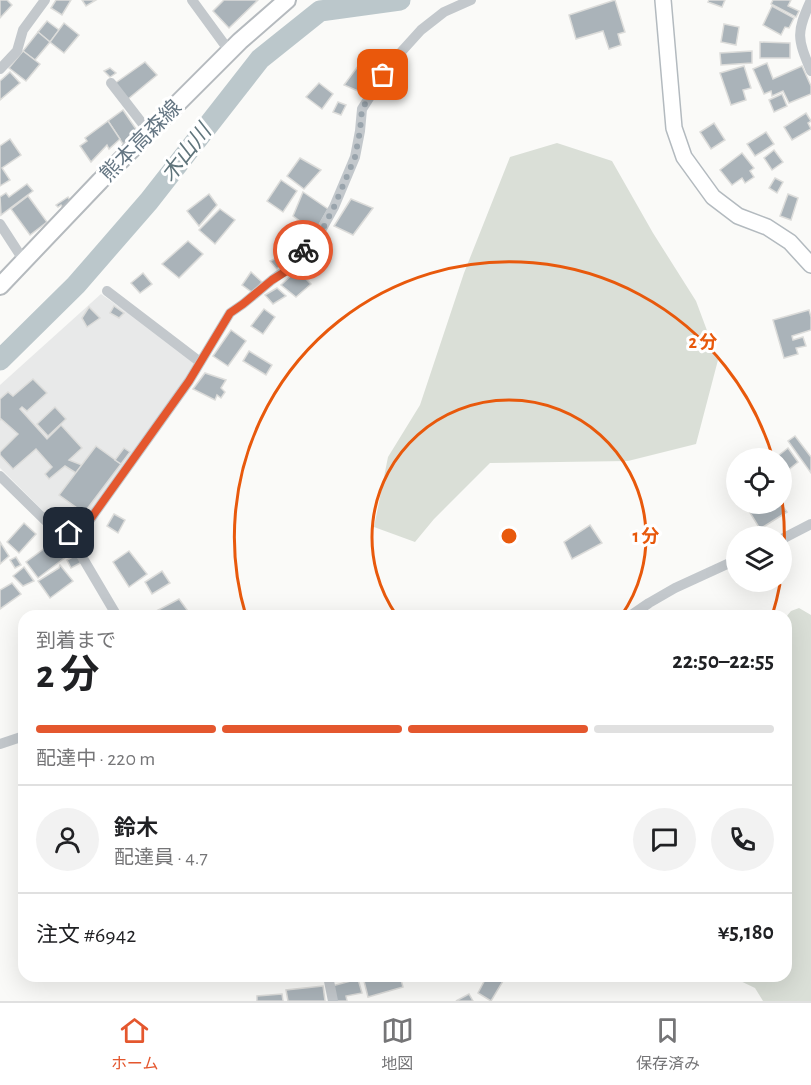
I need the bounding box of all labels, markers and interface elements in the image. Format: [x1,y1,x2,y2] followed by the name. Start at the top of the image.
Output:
[357,49,408,100] pin
[366,58,399,91] icon: bag
[96,96,186,186] street label: 熊本高森線
[156,118,216,186] water label: 木山川
[273,220,333,280] courier
[287,234,320,267] icon: bike
[688,332,718,352] text: 2 分
[726,448,792,592] map controls
[726,448,792,514] button: locate
[43,507,94,558] pin
[52,516,85,549] icon: home
[499,526,519,546] centre of rings
[632,526,660,546] text: 1 分
[726,526,792,592] button: layers
[36,631,116,651] text: 到着まで
[672,650,774,672] text: 22:50–22:55
[36,656,99,695] text: 2 分
[36,749,155,769] text: 配達中 · 220 m
[36,808,99,871] button: person
[633,808,696,871] button: chat
[711,808,774,871] button: phone
[114,817,158,839] text: 鈴木
[114,848,208,868] text: 配達員 · 4.7
[718,921,774,943] text: ¥5,180
[36,924,136,946] text: 注文 #6942
[111,1014,159,1074] tab: ホーム
[381,1014,414,1074] tab: 地図
[636,1014,700,1074] tab: 保存済み

